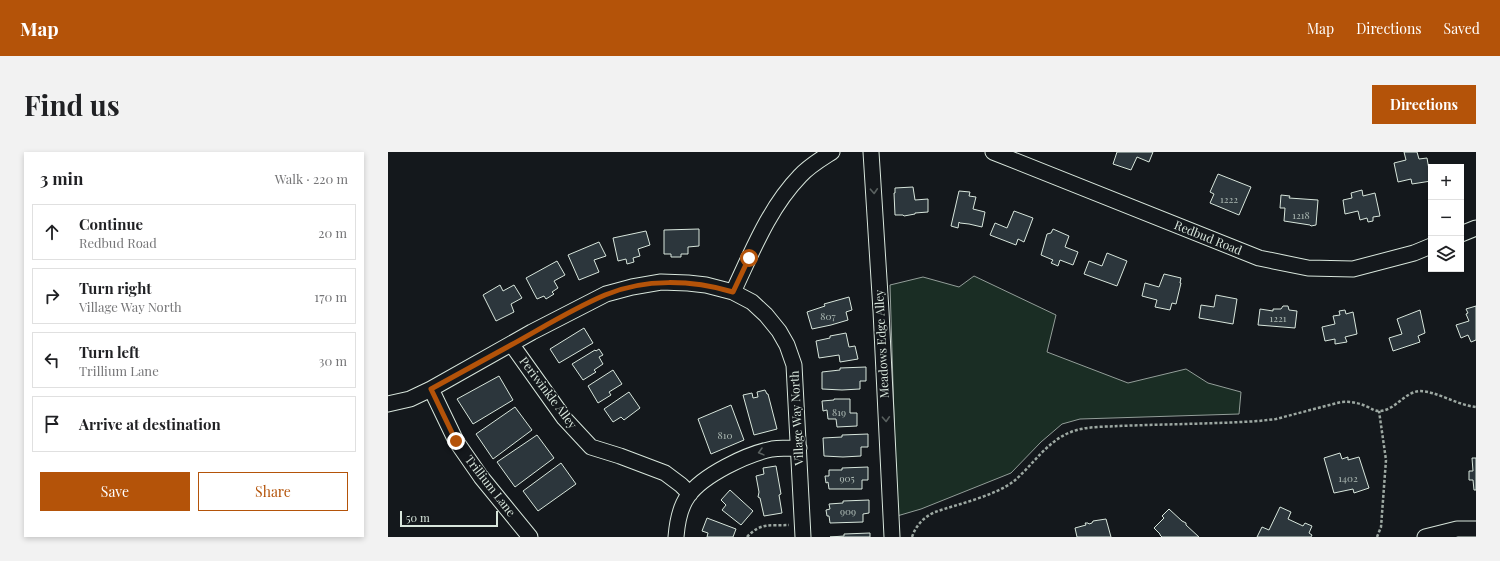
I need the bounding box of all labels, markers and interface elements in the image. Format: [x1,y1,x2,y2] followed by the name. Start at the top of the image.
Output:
[20,15,59,41] text: Map
[1307,19,1334,38] text: Map
[1356,19,1422,38] text: Directions
[1444,19,1480,38] text: Saved
[1372,85,1476,124] button: Directions
[24,86,120,123] text: Find us
[1428,164,1464,272] map controls
[1428,164,1464,200] button: +
[40,167,83,189] text: 3 min
[275,170,348,187] text: Walk · 220 m
[869,188,878,194] one-way arrow
[1220,192,1238,206] house number: 1222
[1428,200,1464,236] button: −
[1292,208,1310,222] house number: 1218
[79,214,143,234] text: Continue
[1172,216,1245,258] street label: Redbud Road
[41,221,63,243] icon: ahead
[318,224,347,241] text: 20 m
[79,234,157,251] text: Redbud Road
[1428,236,1464,272] button: layers
[740,249,758,267] route start
[79,278,152,298] text: Turn right
[41,285,63,307] icon: right
[314,288,347,305] text: 170 m
[870,289,892,399] street label: Meadows Edge Alley
[79,298,182,315] text: Village Way North
[820,309,836,323] house number: 807
[1270,311,1287,325] house number: 1221
[79,342,140,362] text: Turn left
[41,349,63,371] icon: left
[319,352,347,369] text: 30 m
[516,353,581,432] street label: Periwinkle Alley
[79,362,159,379] text: Trillium Lane
[786,370,807,467] street label: Village Way North
[832,405,846,419] house number: 819
[41,413,63,435] icon: arrive
[79,414,221,434] text: Arrive at destination
[882,416,890,422] one-way arrow
[718,428,732,442] house number: 810
[447,432,465,450] route end
[757,447,764,456] one-way arrow
[462,451,520,519] street label: Trillium Lane
[839,471,855,485] house number: 905
[1338,471,1358,485] house number: 1402
[40,472,190,511] button: Save
[198,472,348,511] button: Share
[840,504,856,518] house number: 909
[400,509,498,528] scale bar
[406,510,430,525] text: 50 m

